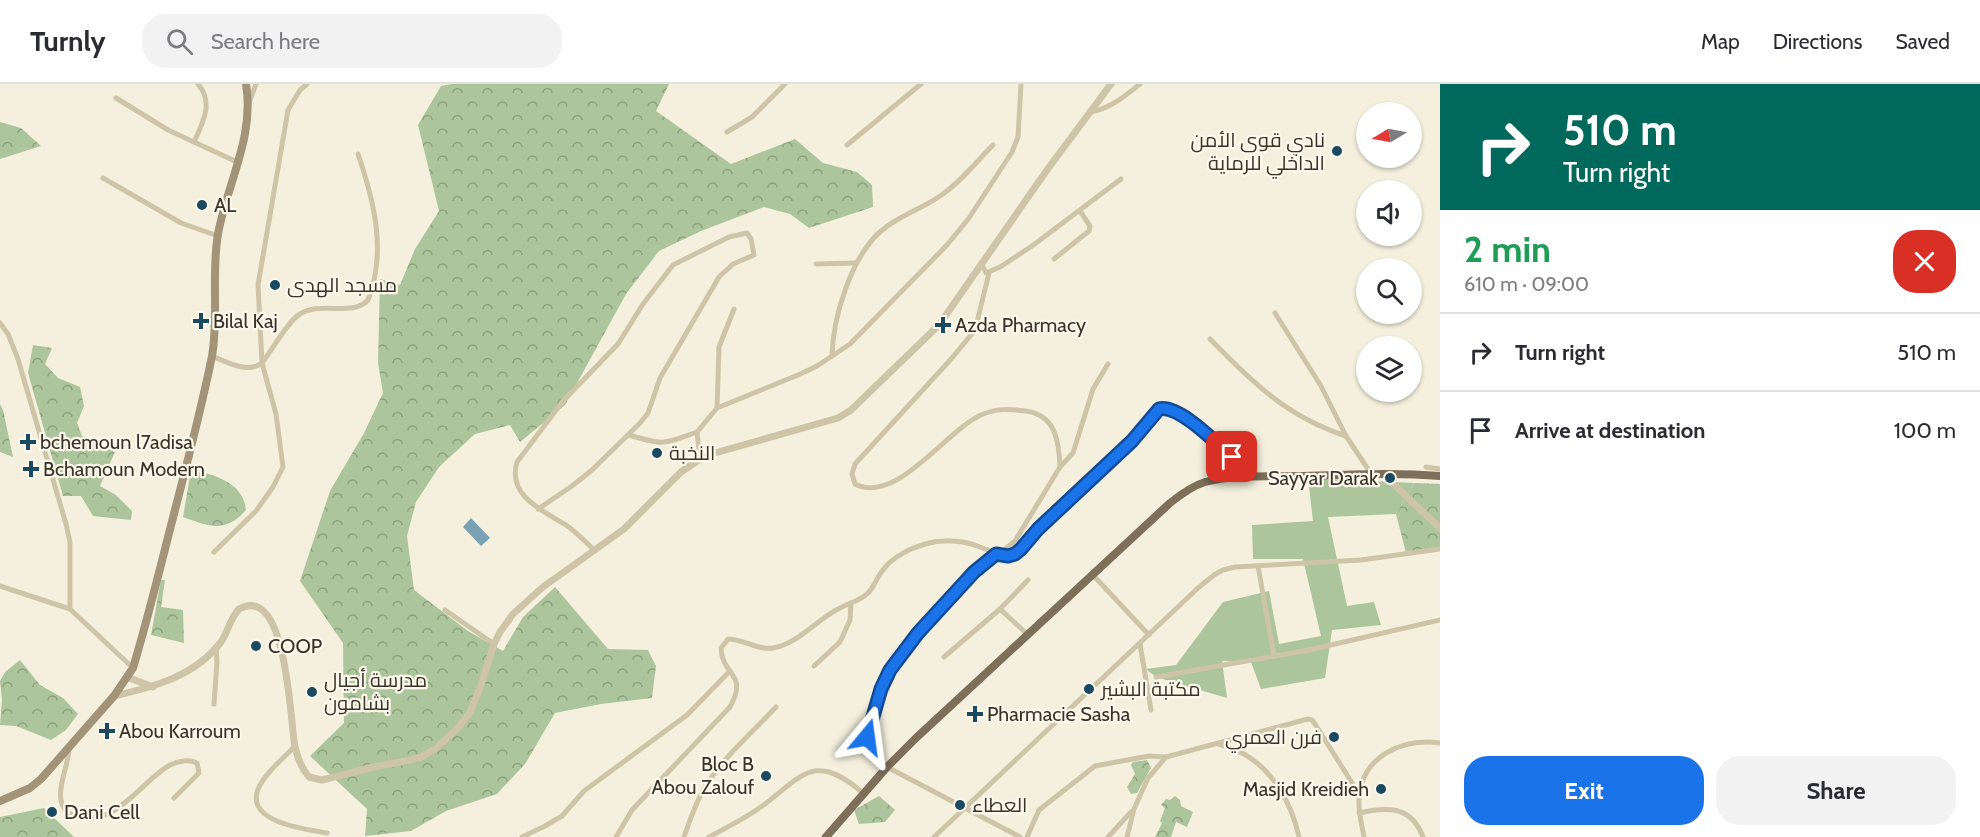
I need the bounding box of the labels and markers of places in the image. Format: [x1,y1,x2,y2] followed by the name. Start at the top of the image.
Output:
[1190,128,1325,179] place label: نادي قوى الأمن الداخلي للرماية
[1330,144,1344,158] marker: نادي قوى الأمن الداخلي للرماية
[214,193,236,217] place label: AL
[195,198,209,212] marker: AL
[287,273,397,298] place label: مسجد الهدى
[268,278,282,292] marker: مسجد الهدى
[213,309,278,333] place label: Bilal Kaj
[955,313,1086,337] place label: Azda Pharmacy
[194,314,208,328] marker: Bilal Kaj
[936,318,950,332] marker: Azda Pharmacy
[40,430,193,454] place label: bchemoun l7adisa
[1206,431,1257,482] pin
[21,435,35,449] marker: bchemoun l7adisa
[669,441,715,465] place label: النخبة
[650,446,664,460] marker: النخبة
[43,457,205,481] place label: Bchamoun Modern
[24,462,38,476] marker: Bchamoun Modern
[1268,466,1378,490] place label: Sayyar Darak
[1383,471,1397,485] marker: Sayyar Darak
[268,634,322,658] place label: COOP
[249,639,263,653] marker: COOP
[324,668,427,716] place label: مدرسة أجيال بشامون
[1100,677,1201,701] place label: مكتبة البشير
[1082,682,1096,696] marker: مكتبة البشير
[305,685,319,699] marker: مدرسة أجيال بشامون
[987,702,1131,726] place label: Pharmacie Sasha
[968,707,982,721] marker: Pharmacie Sasha
[119,719,241,743] place label: Abou Karroum
[100,724,114,738] marker: Abou Karroum
[1225,725,1322,753] place label: فرن العمري
[1327,730,1341,744] marker: فرن العمري
[652,752,754,799] place label: Bloc B Abou Zalouf
[759,769,773,783] marker: Bloc B Abou Zalouf
[1243,777,1369,801] place label: Masjid Kreidieh
[1374,782,1388,796] marker: Masjid Kreidieh
[972,793,1027,817] place label: العطاء
[953,798,967,812] marker: العطاء
[64,800,140,824] place label: Dani Cell
[45,805,59,819] marker: Dani Cell

